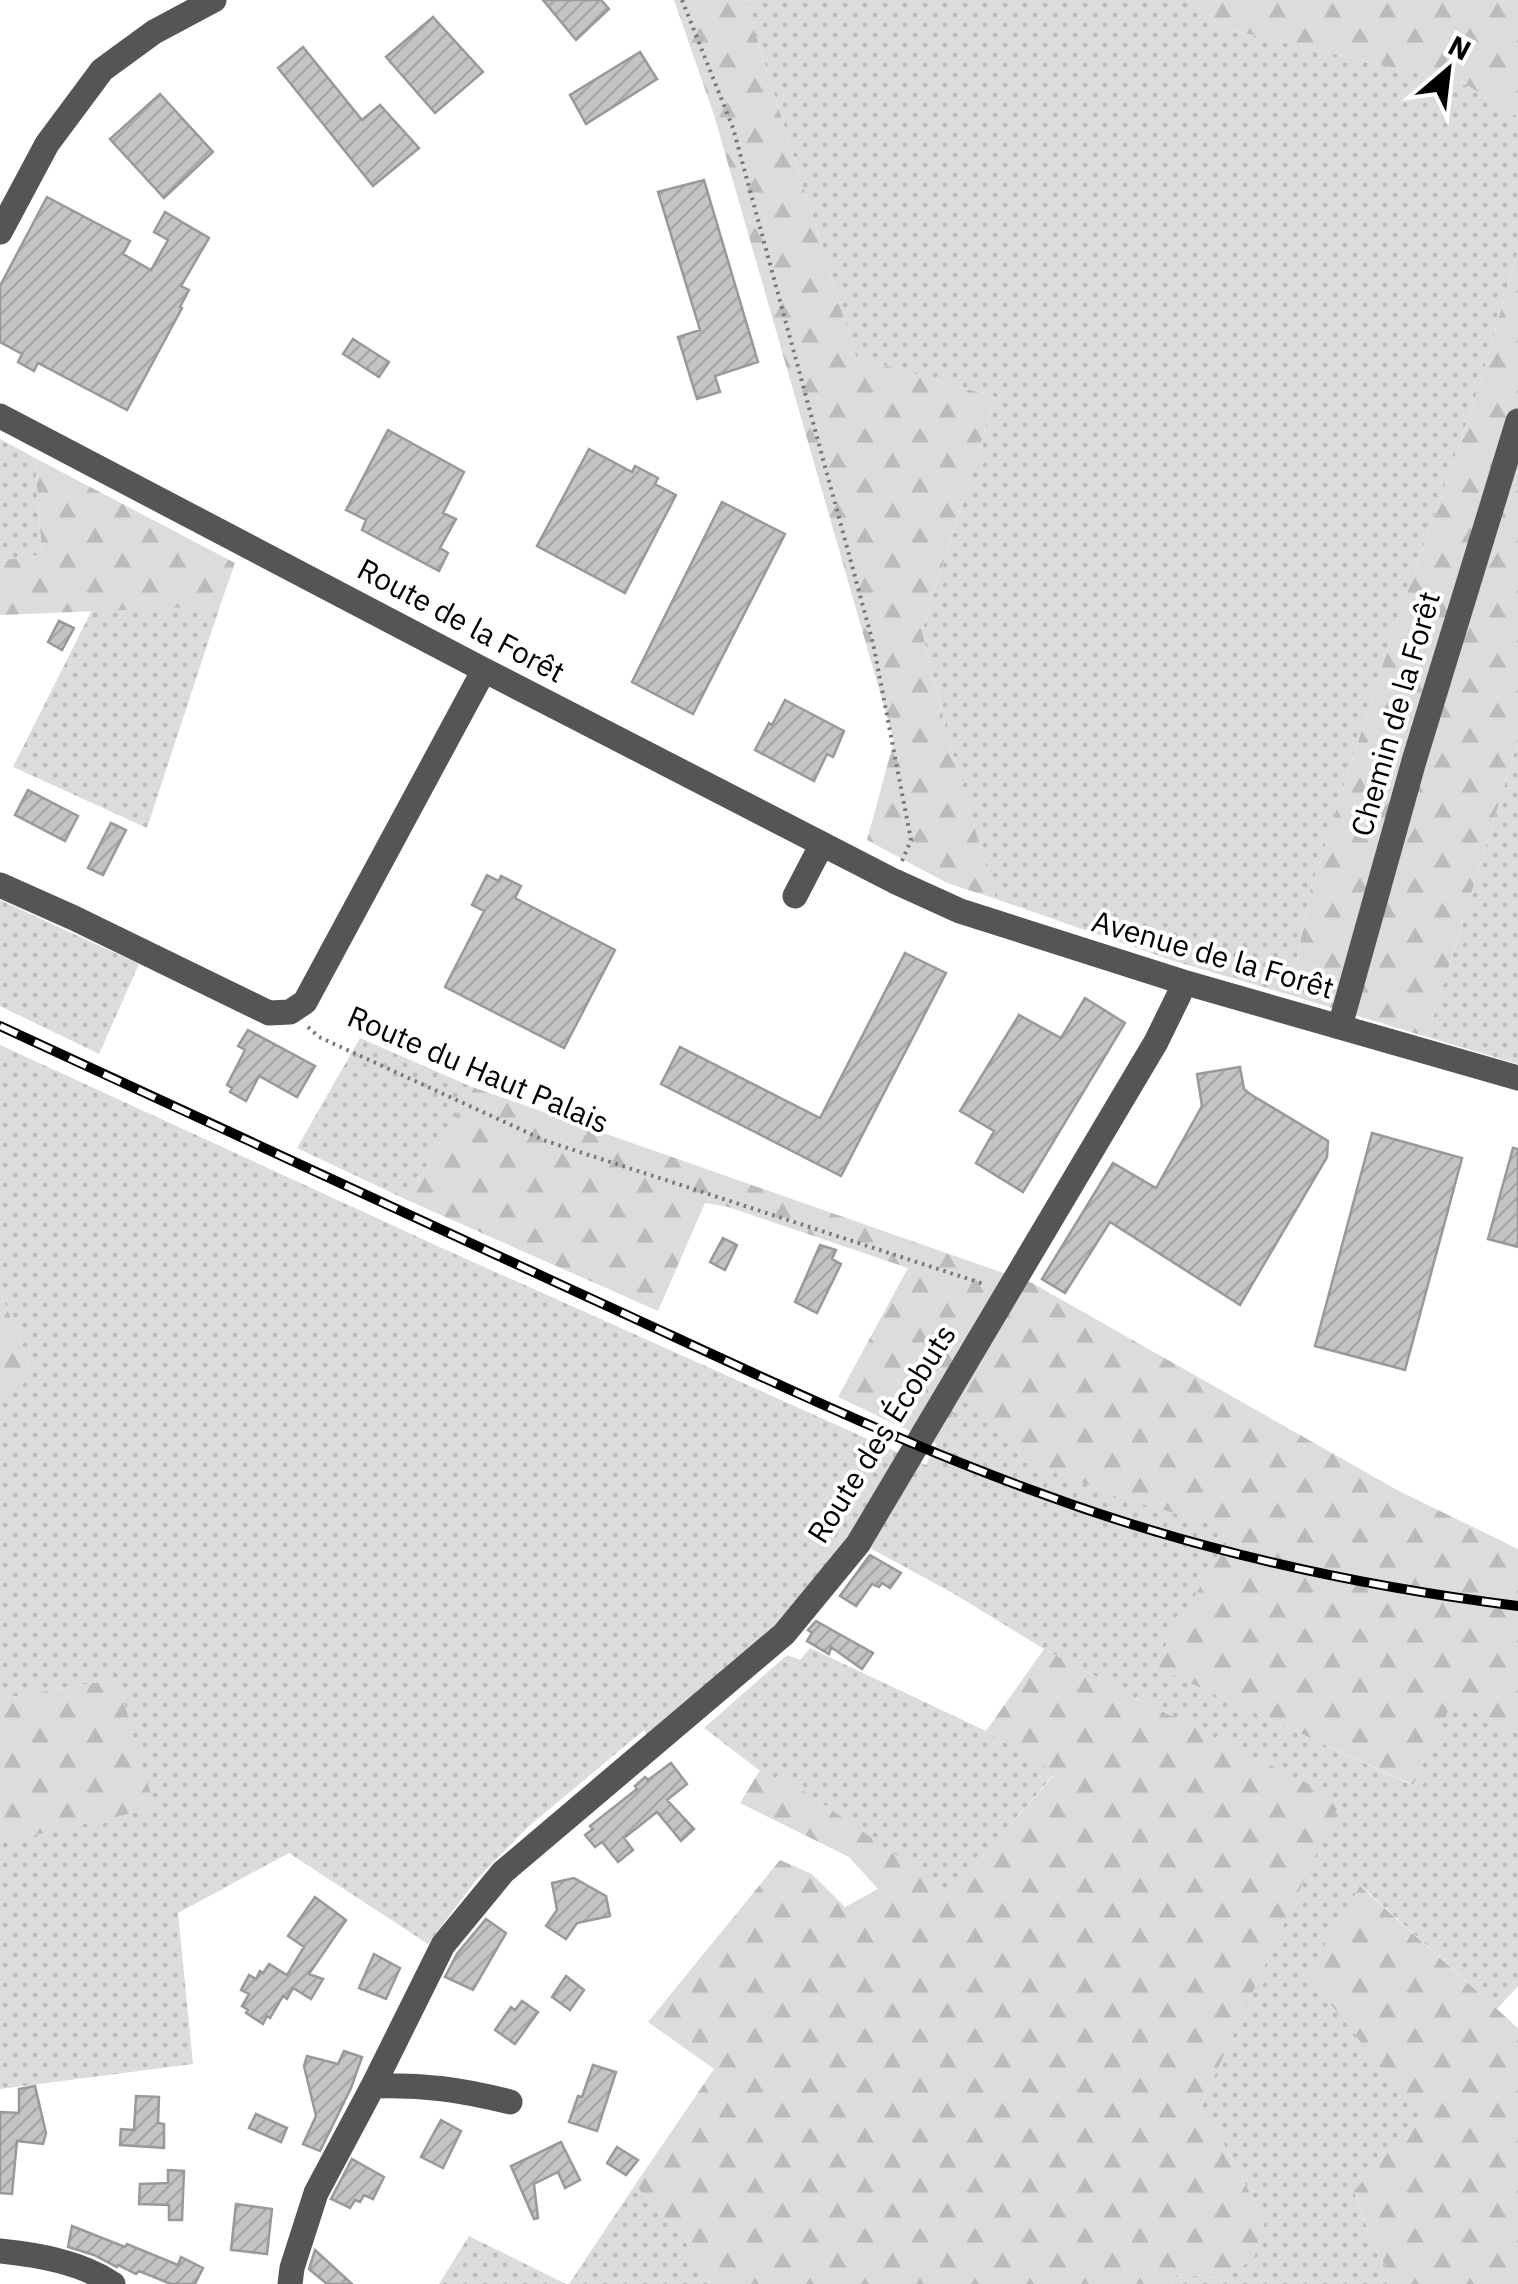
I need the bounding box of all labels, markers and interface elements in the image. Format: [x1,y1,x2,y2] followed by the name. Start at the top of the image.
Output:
[1398,20,1498,120] north arrow
[1442,26,1478,69] text: N
[351,549,572,691] street label: Route de la Forêt
[1341,587,1448,840] street label: Chemin de la Forêt
[1088,900,1339,1007] street label: Avenue de la Forêt
[342,996,615,1141] street label: Route du Haut Palais
[798,1317,964,1550] street label: Route des Écobuts

